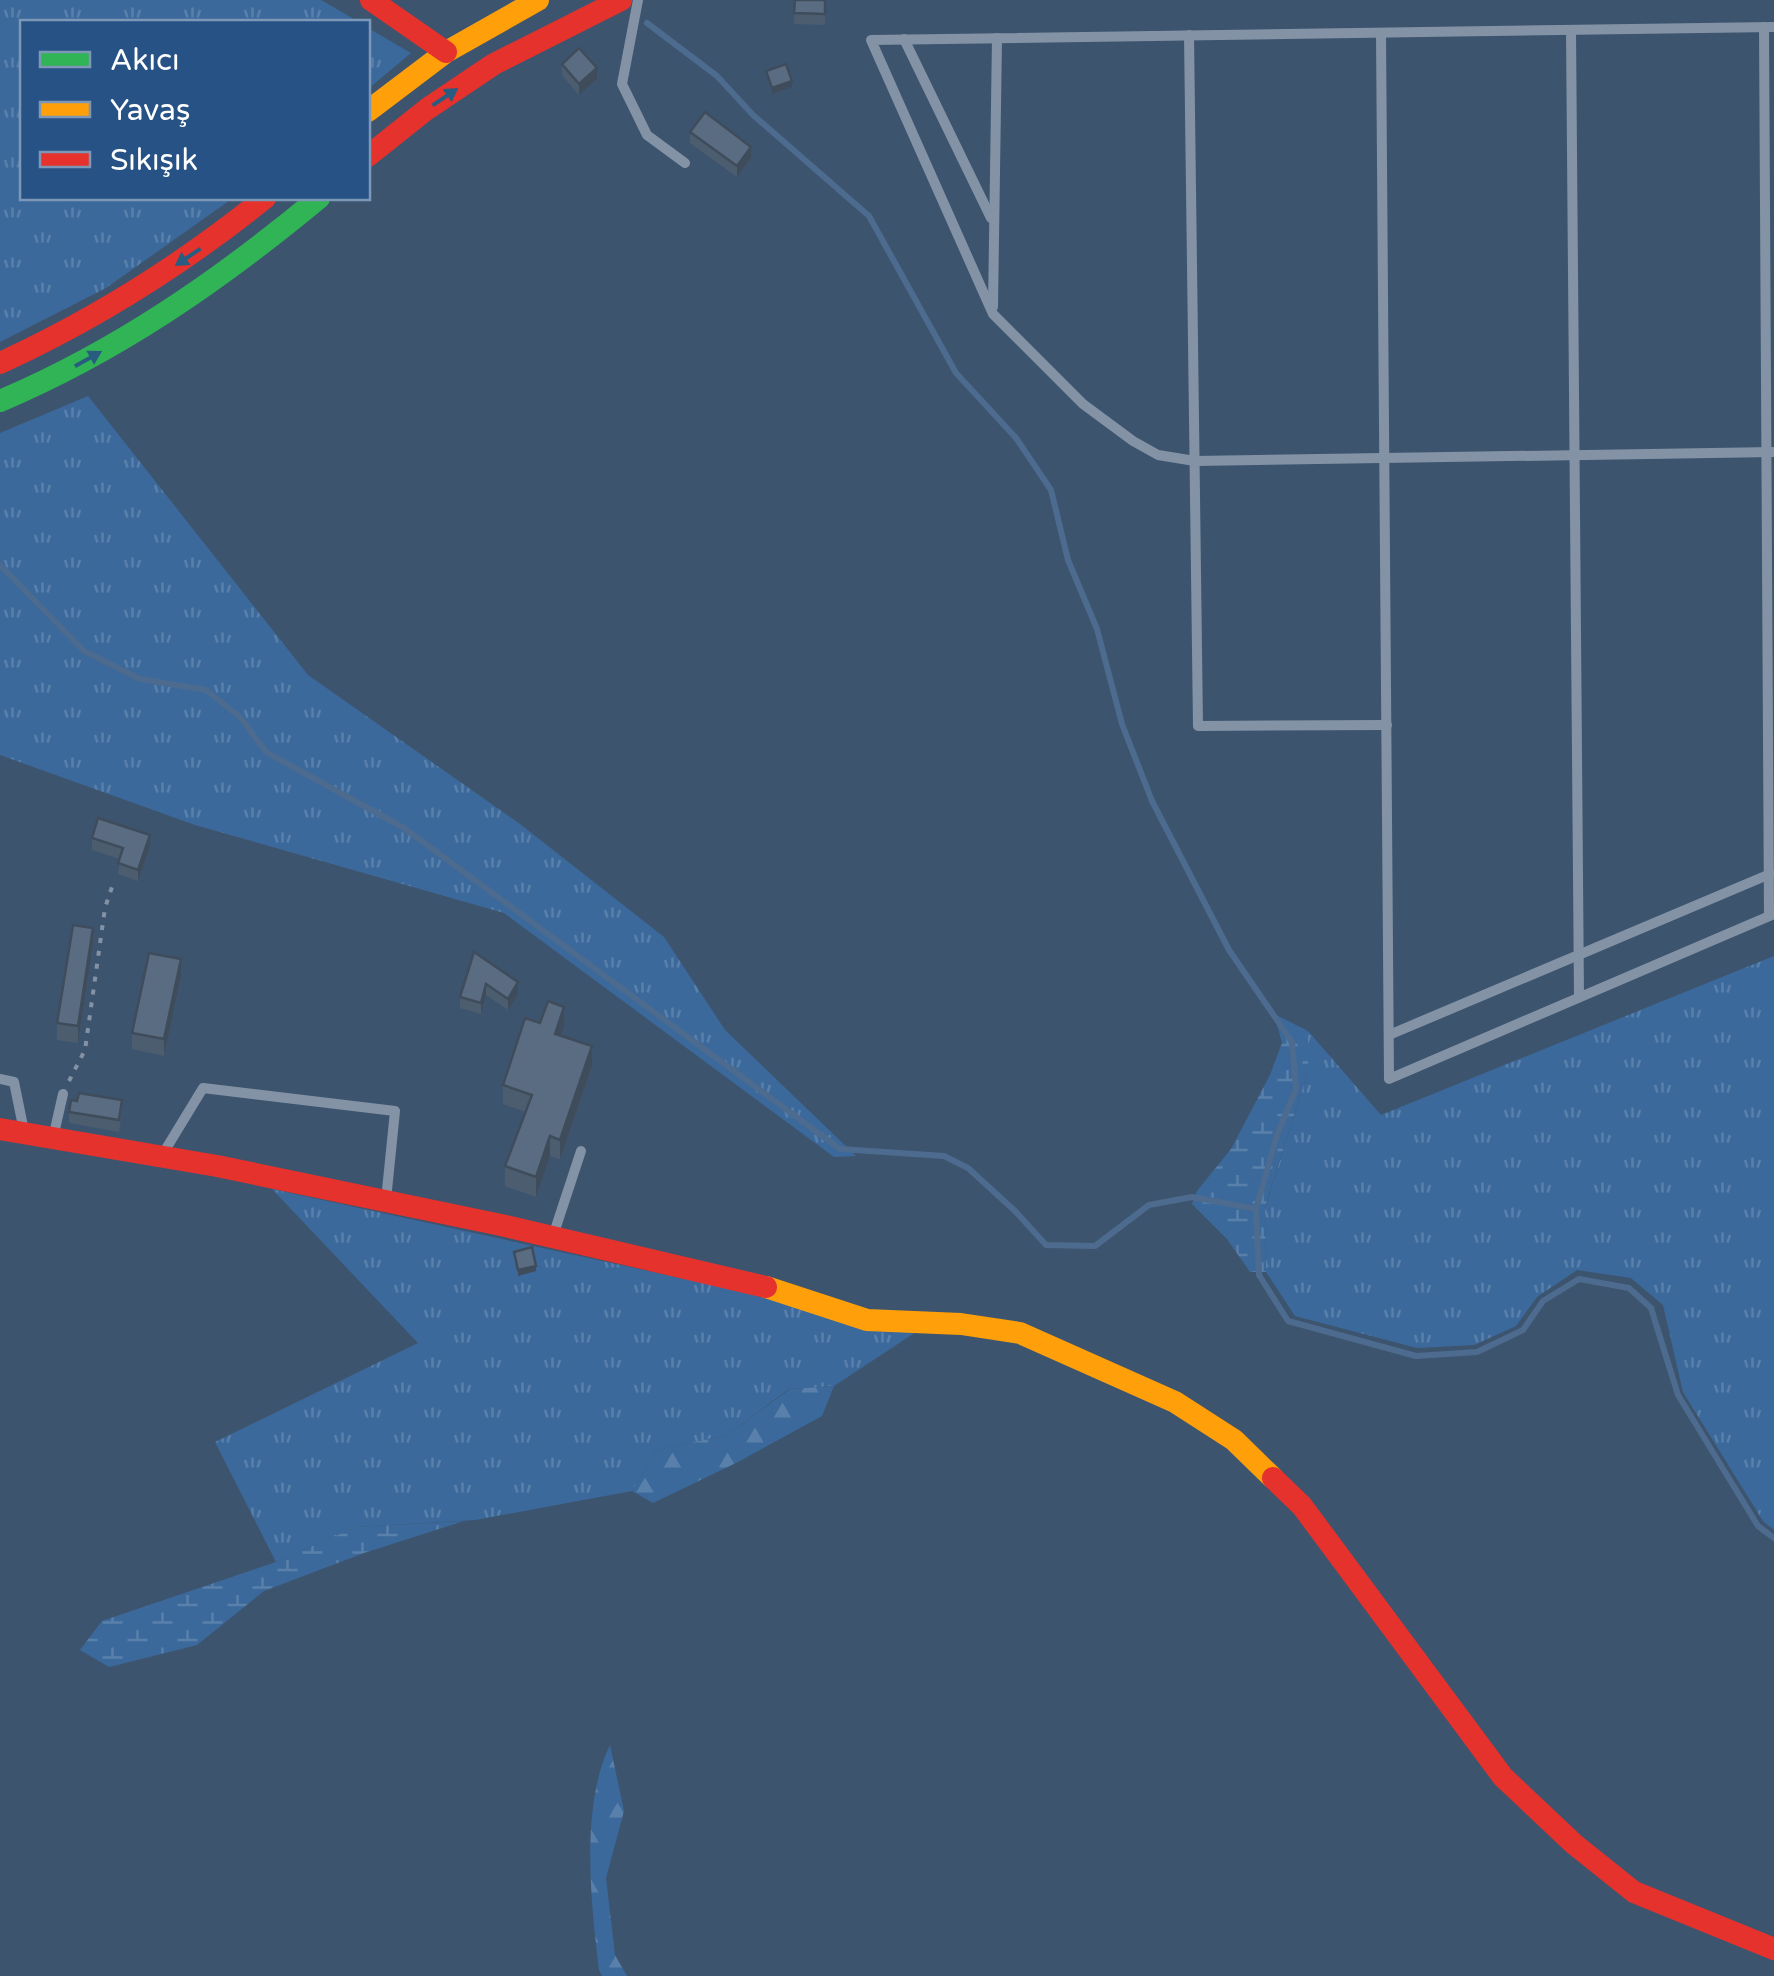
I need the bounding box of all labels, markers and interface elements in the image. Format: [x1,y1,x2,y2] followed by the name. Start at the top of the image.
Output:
[20,20,370,200] legend
[110,42,179,79] text: Akıcı
[431,88,459,107] one-way arrow
[110,92,190,129] text: Yavaş
[110,142,198,179] text: Sıkışık
[175,248,202,266] one-way arrow
[73,350,102,367] one-way arrow

